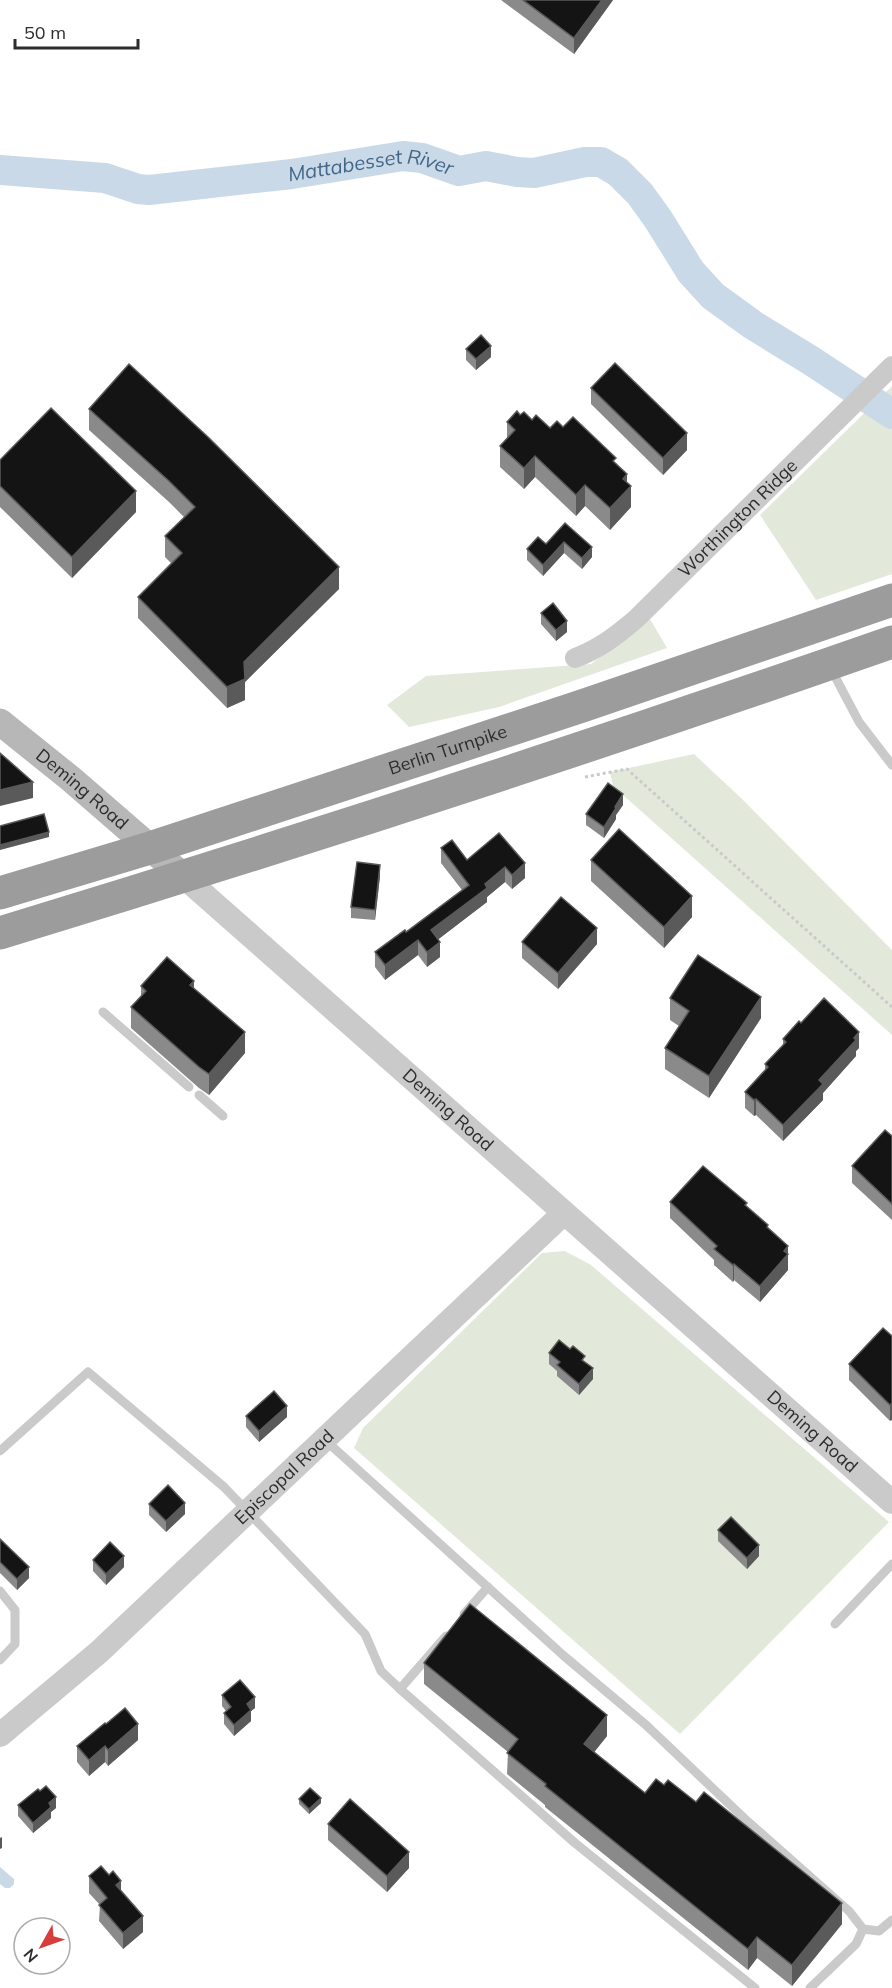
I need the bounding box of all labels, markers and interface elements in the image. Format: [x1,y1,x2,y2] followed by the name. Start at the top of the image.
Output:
[15,12,138,50] scale bar
[24,21,66,44] text: 50 m
[286,143,458,186] water label: Mattabesset River
[673,454,802,582] street label: Worthington Ridge
[385,719,510,780] street label: Berlin Turnpike
[31,743,133,834] street label: Deming Road
[398,1063,498,1156] street label: Deming Road
[762,1385,863,1477] street label: Deming Road
[229,1424,339,1529] street label: Episcopal Road
[12,1916,72,1976] north arrow
[19,1945,42,1967] text: N

